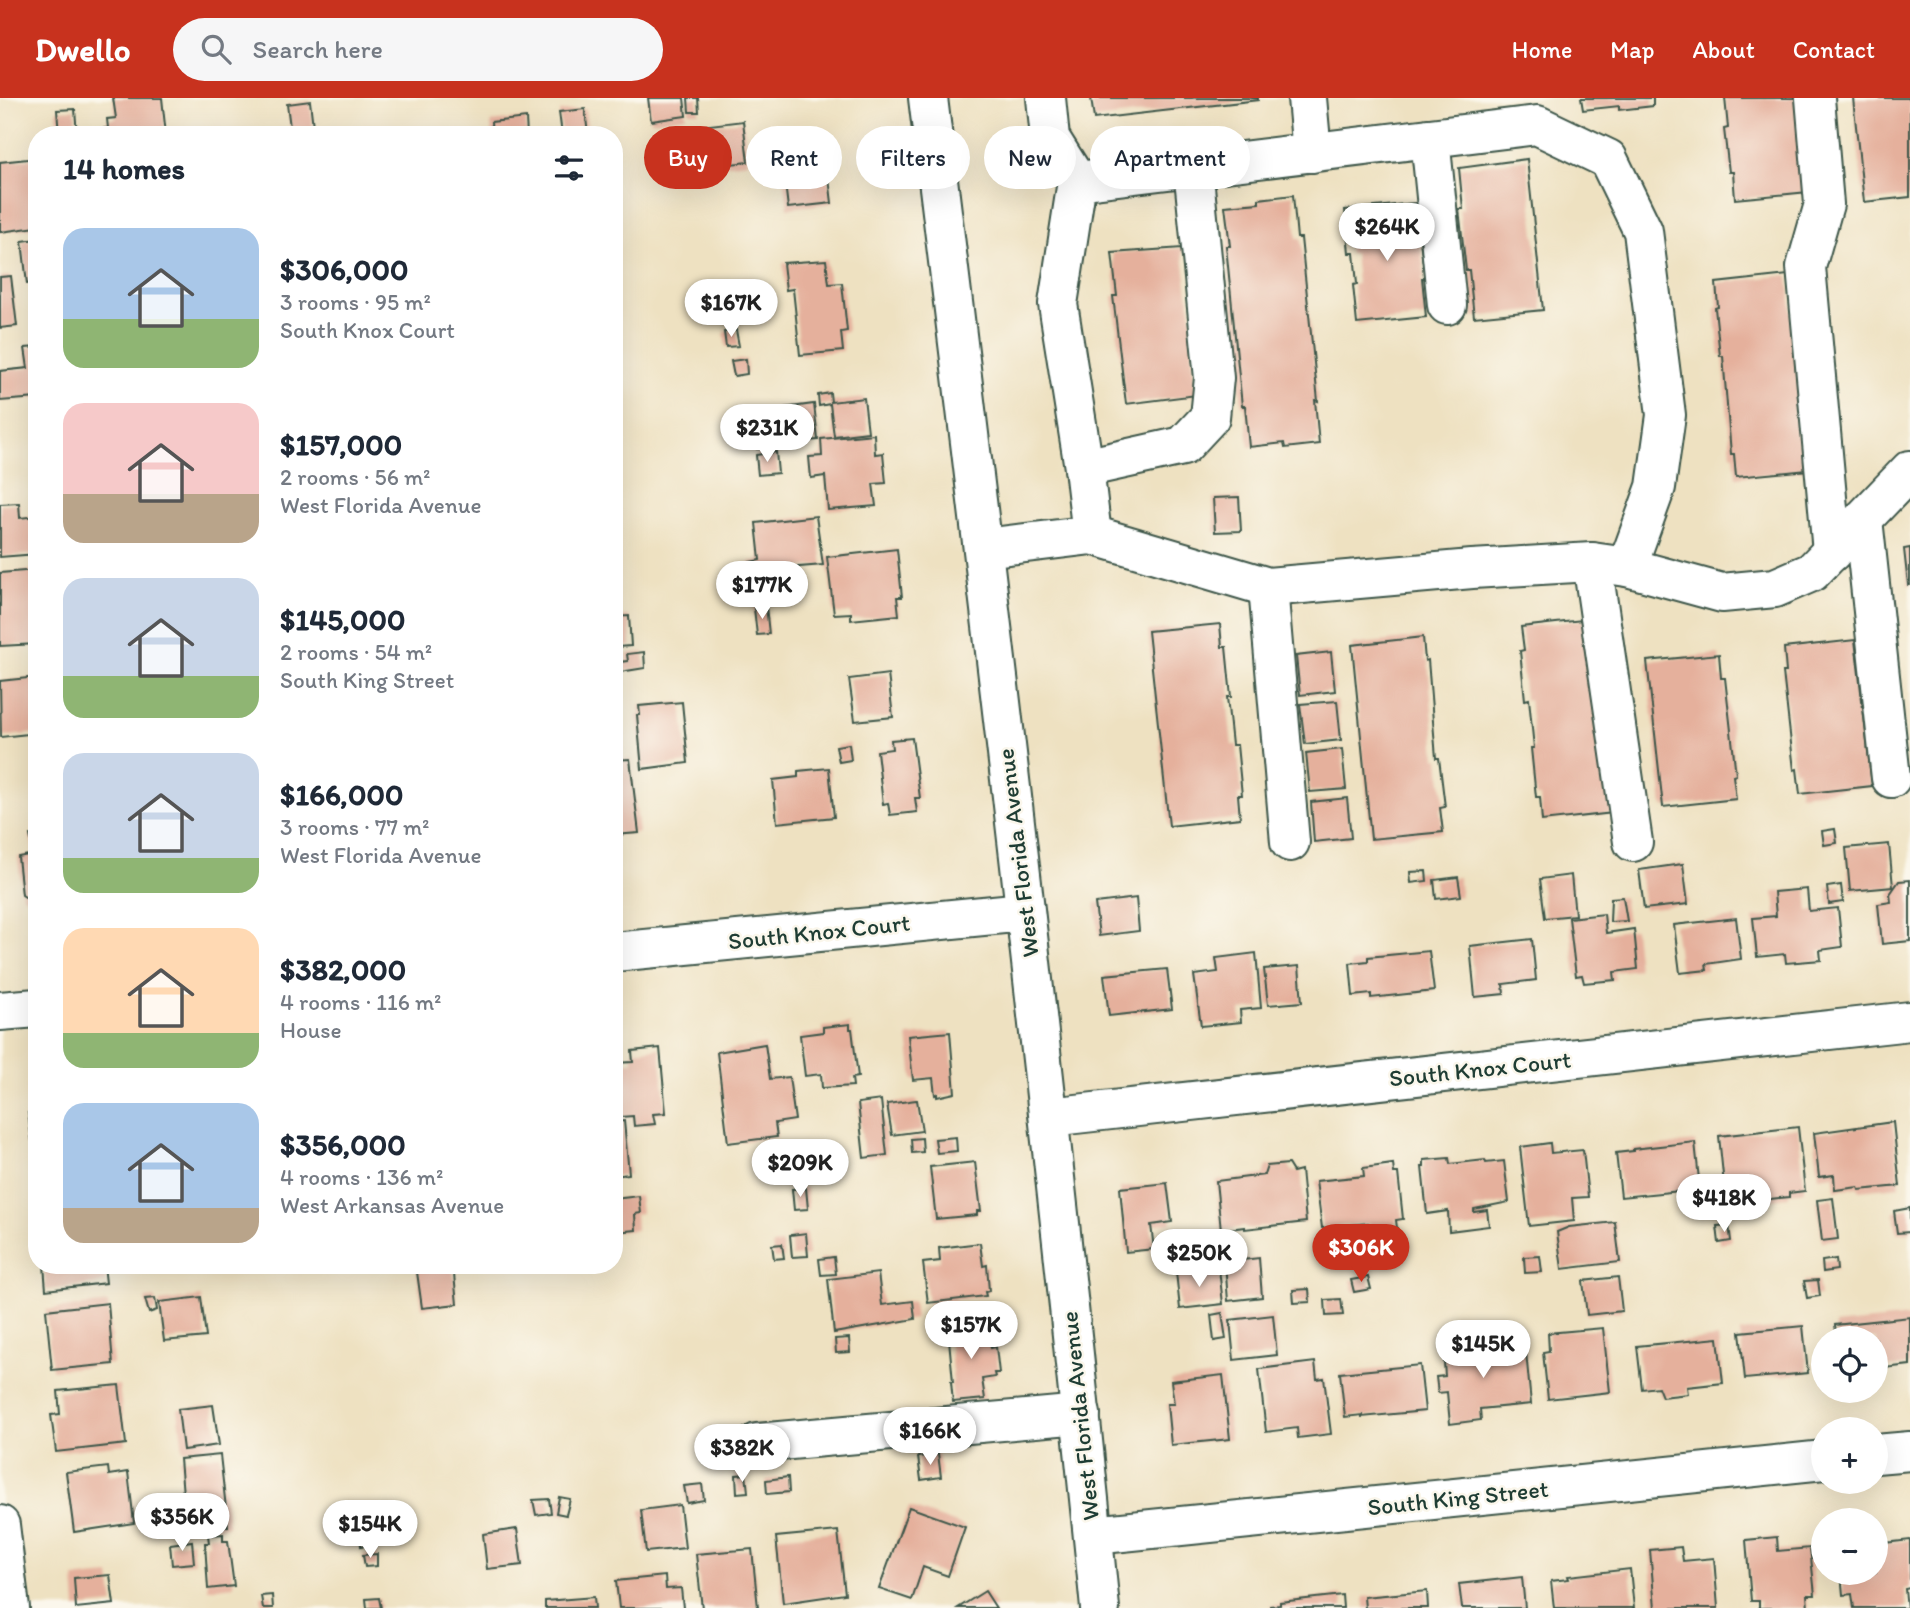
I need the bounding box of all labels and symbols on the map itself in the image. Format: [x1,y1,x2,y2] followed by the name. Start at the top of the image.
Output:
[1338,204,1436,263] pin: $264K
[682,280,780,339] pin: $167K
[718,404,816,464] pin: $231K
[713,561,811,621] pin: $177K
[990,747,1045,959] street label: West Florida Avenue
[727,908,911,955] street label: South Knox Court
[1388,1045,1572,1092] street label: South Knox Court
[751,1140,849,1199] pin: $209K
[1675,1174,1773,1234] pin: $418K
[1312,1224,1410,1284] pin: $306K
[1150,1230,1248,1289] pin: $250K
[922,1302,1020,1361] pin: $157K
[1054,1310,1105,1522] street label: West Florida Avenue
[1434,1320,1532,1380] pin: $145K
[881,1408,979,1467] pin: $166K
[693,1424,791,1484] pin: $382K
[1366,1474,1550,1521] street label: South King Street
[133,1494,231,1553] pin: $356K
[321,1500,419,1560] pin: $154K

